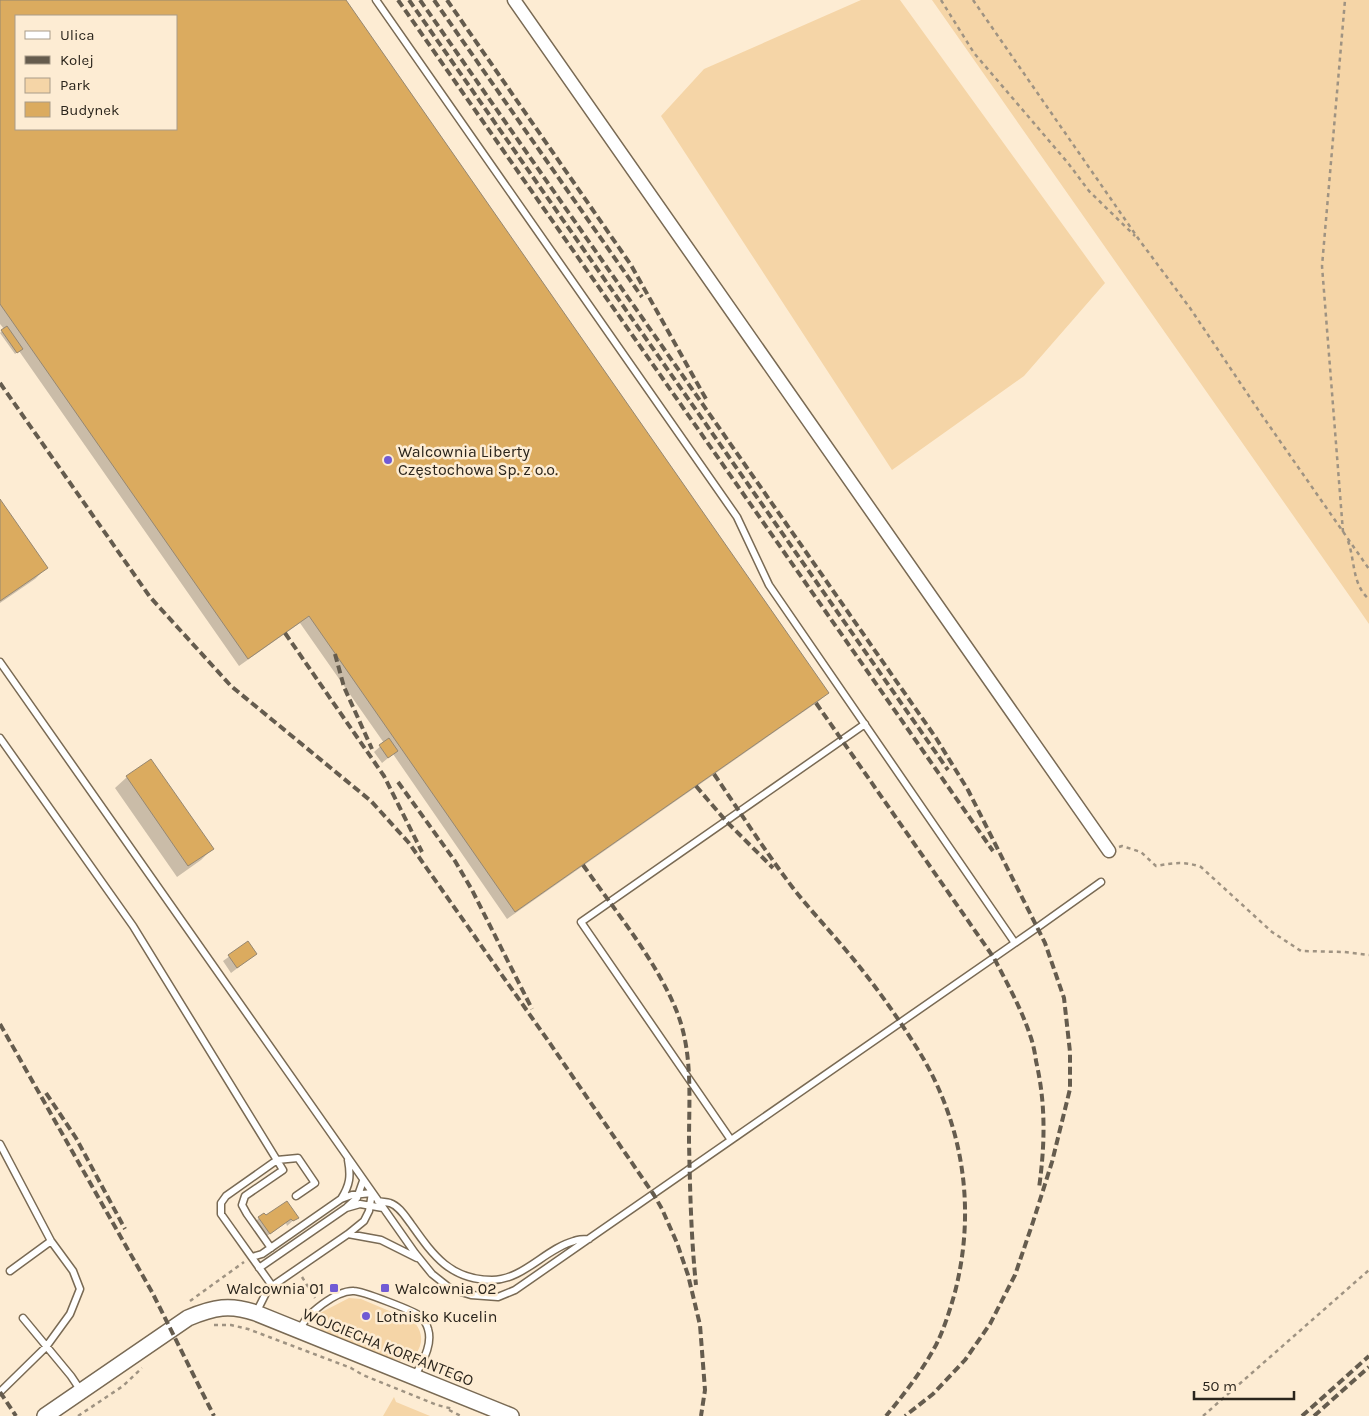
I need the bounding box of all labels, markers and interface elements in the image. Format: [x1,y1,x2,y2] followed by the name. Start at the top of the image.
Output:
[15,15,178,130] legend
[60,26,94,44] text: Ulica
[60,51,94,69] text: Kolej
[60,76,90,94] text: Park
[60,101,119,119] text: Budynek
[398,442,558,479] place label: Walcownia Liberty Częstochowa Sp. z o.o.
[382,454,394,466] marker: Walcownia Liberty Częstochowa Sp. z o.o.
[227,1279,324,1298] place label: Walcownia 01
[395,1279,496,1298] place label: Walcownia 02
[328,1282,340,1294] marker: Walcownia 01
[379,1282,391,1294] marker: Walcownia 02
[300,1304,476,1390] street label: WOJCIECHA KORFANTEGO
[376,1307,497,1326] place label: Lotnisko Kucelin
[360,1310,372,1322] marker: Lotnisko Kucelin
[1194,1368,1294,1400] scale bar
[1202,1377,1237,1395] text: 50 m

